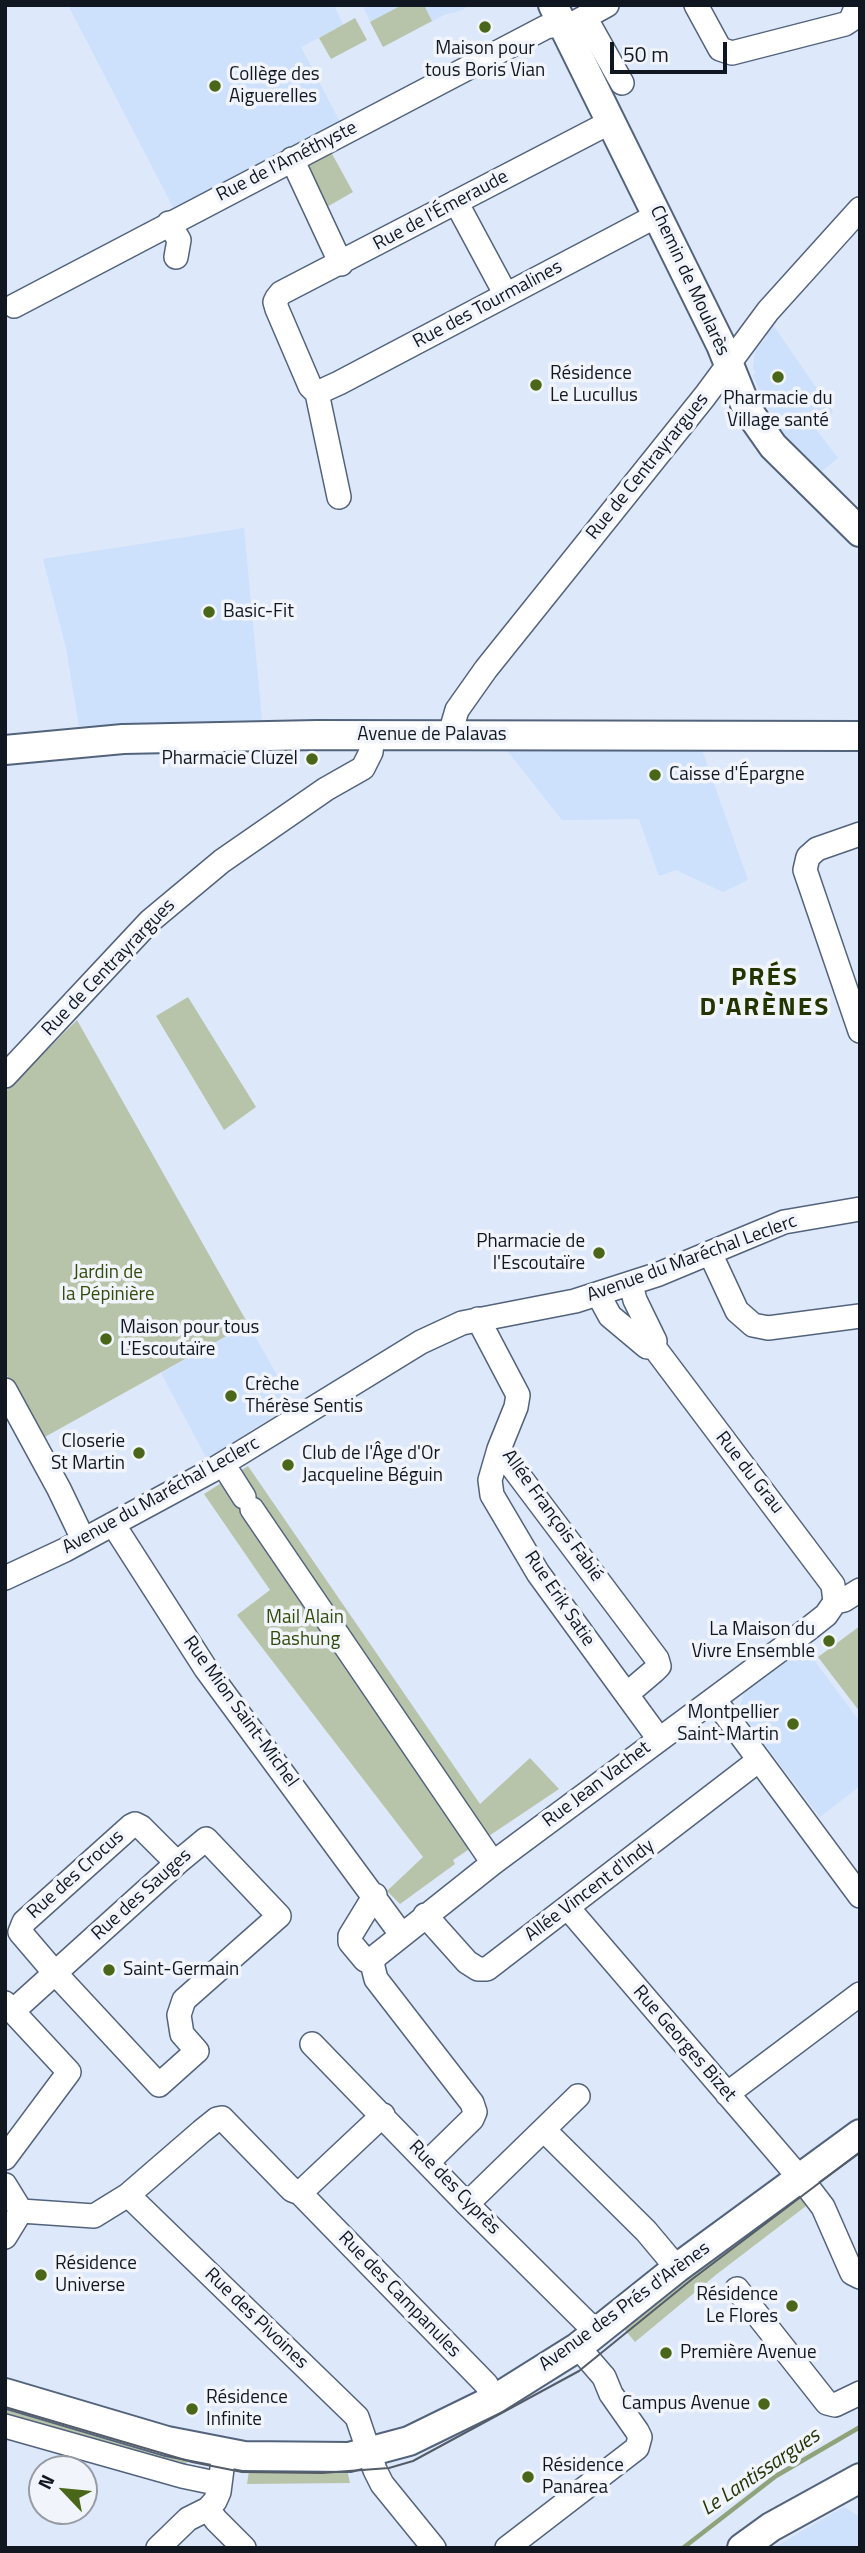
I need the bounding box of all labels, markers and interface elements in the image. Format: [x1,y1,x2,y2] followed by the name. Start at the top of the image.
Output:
[477,19,493,35] marker: Maison pour tous Boris Vian
[613,28,730,72] scale bar
[425,38,545,82] place label: Maison pour tous Boris Vian
[623,38,669,70] text: 50 m
[229,64,320,108] place label: Collège des Aiguerelles
[207,78,223,94] marker: Collège des Aiguerelles
[213,117,361,207] street label: Rue de l'Améthyste
[370,166,512,256] street label: Rue de l'Émeraude
[644,202,734,360] street label: Chemin de Moularès
[409,256,567,354] street label: Rue des Tourmalines
[550,363,638,407] place label: Résidence Le Lucullus
[770,369,786,385] marker: Pharmacie du Village santé
[528,377,544,393] marker: Résidence Le Lucullus
[723,388,833,432] place label: Pharmacie du Village santé
[582,389,714,545] street label: Rue de Centrayrargues
[223,601,294,623] place label: Basic-Fit
[201,604,217,620] marker: Basic-Fit
[357,724,507,746] street label: Avenue de Palavas
[161,748,298,770] place label: Pharmacie Cluzel
[304,751,320,767] marker: Pharmacie Cluzel
[669,764,805,786] place label: Caisse d'Épargne
[647,767,663,783] marker: Caisse d'Épargne
[38,895,180,1041] street label: Rue de Centrayrargues
[701,963,829,1024] district label: PRÉS D'ARÈNES
[584,1210,800,1308] street label: Avenue du Maréchal Leclerc
[476,1231,585,1275] place label: Pharmacie de l'Escoutaïre
[591,1245,607,1261] marker: Pharmacie de l'Escoutaïre
[62,1262,154,1306] park label: Jardin de la Pépinière
[120,1317,259,1361] place label: Maison pour tous L'Escoutaïre
[98,1331,114,1347] marker: Maison pour tous L'Escoutaïre
[245,1374,363,1418] place label: Crèche Thérèse Sentis
[223,1388,239,1404] marker: Crèche Thérèse Sentis
[710,1427,788,1519] street label: Rue du Grau
[51,1431,125,1475] place label: Closerie St Martin
[59,1432,263,1560] street label: Avenue du Maréchal Leclerc
[302,1443,443,1487] place label: Club de l'Âge d'Or Jacqueline Béguin
[131,1445,147,1461] marker: Closerie St Martin
[497,1446,607,1586] street label: Allée François Fabié
[280,1457,296,1473] marker: Club de l'Âge d'Or Jacqueline Béguin
[519,1547,599,1651] street label: Rue Erik Satie
[266,1607,344,1651] park label: Mail Alain Bashung
[691,1619,815,1663] place label: La Maison du Vivre Ensemble
[177,1632,303,1792] street label: Rue Mion Saint-Michel
[821,1633,837,1649] marker: La Maison du Vivre Ensemble
[677,1702,779,1746] place label: Montpellier Saint-Martin
[785,1716,801,1732] marker: Montpellier Saint-Martin
[539,1737,655,1833] street label: Rue Jean Vachet
[23,1826,129,1924] street label: Rue des Crocus
[521,1835,659,1947] street label: Allée Vincent d'Indy
[87,1844,197,1946] street label: Rue des Sauges
[123,1959,239,1981] place label: Saint-Germain
[101,1962,117,1978] marker: Saint-Germain
[627,1981,741,2107] street label: Rue Georges Bizet
[403,2136,505,2240] street label: Rue des Cyprès
[333,2227,465,2363] street label: Rue des Campanules
[535,2237,715,2377] street label: Avenue des Prés d'Arènes
[55,2253,137,2297] place label: Résidence Universe
[199,2264,313,2374] street label: Rue des Pivoines
[33,2267,49,2283] marker: Résidence Universe
[696,2284,778,2328] place label: Résidence Le Flores
[784,2298,800,2314] marker: Résidence Le Flores
[680,2342,816,2364] place label: Première Avenue
[658,2345,674,2361] marker: Première Avenue
[206,2387,288,2431] place label: Résidence Infinite
[622,2393,750,2415] place label: Campus Avenue
[756,2396,772,2412] marker: Campus Avenue
[184,2401,200,2417] marker: Résidence Infinite
[697,2424,825,2522] water label: Le Lantissargues
[28,2455,98,2525] north arrow
[542,2455,624,2499] place label: Résidence Panarea
[30,2469,61,2494] text: N
[520,2469,536,2485] marker: Résidence Panarea

